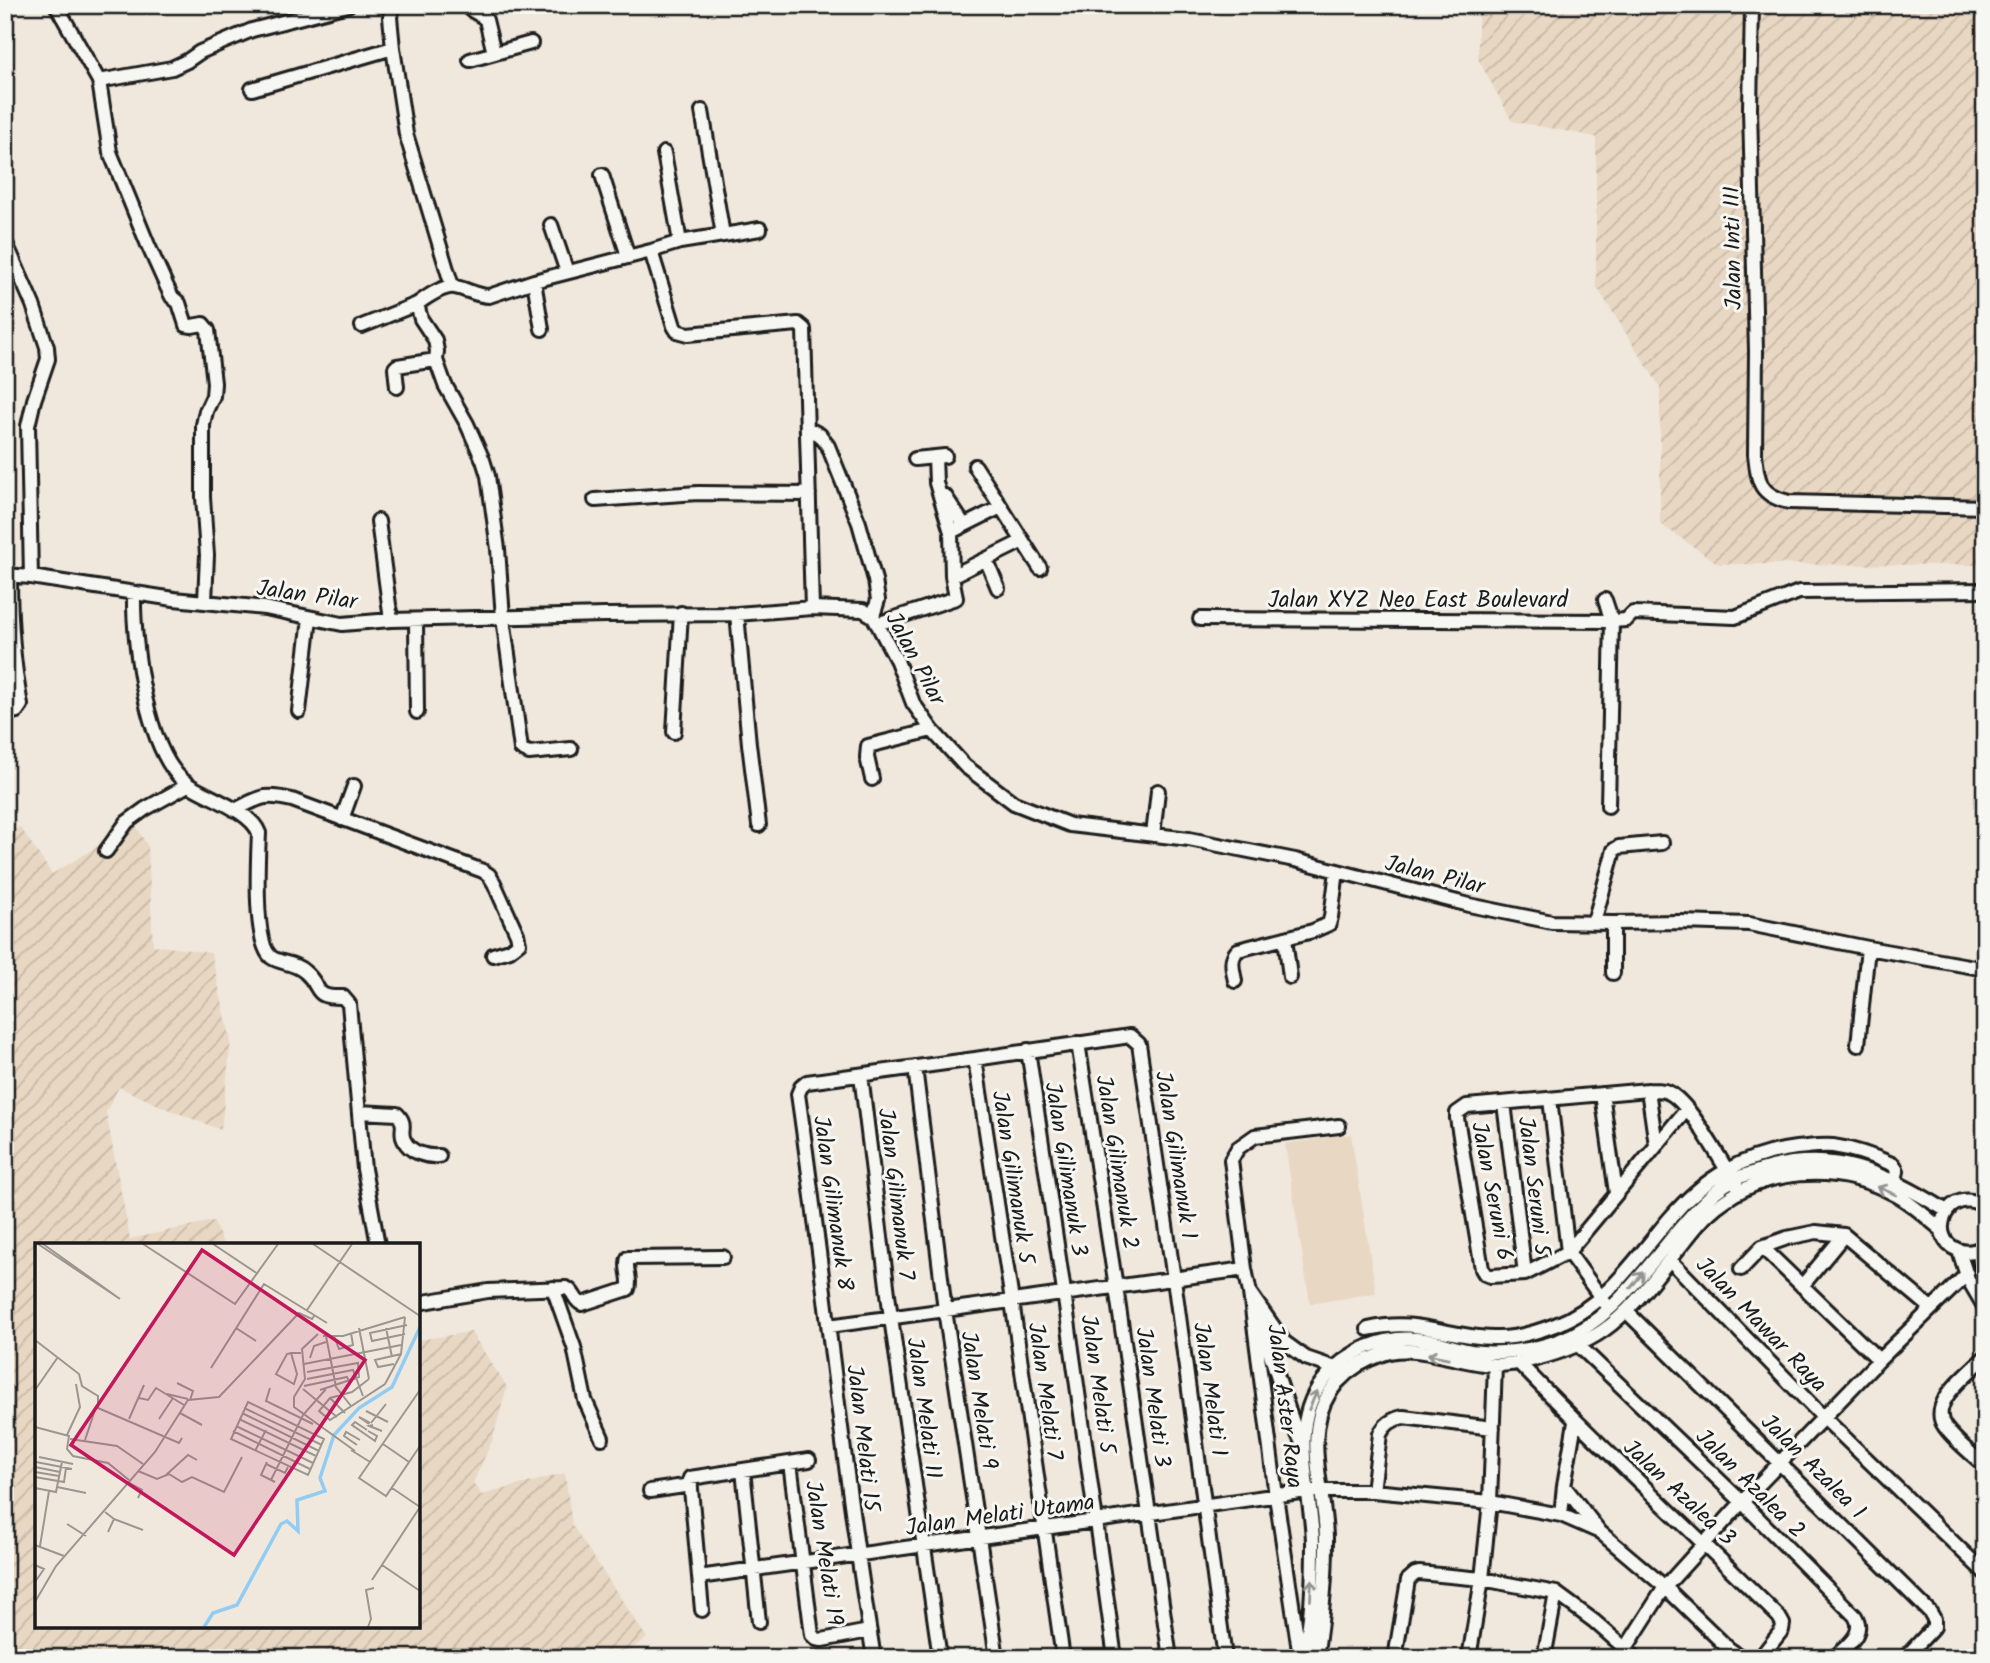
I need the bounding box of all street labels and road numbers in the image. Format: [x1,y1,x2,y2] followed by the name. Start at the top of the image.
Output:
[1715,186,1753,310] street label: Jalan Inti III
[254,571,361,621] street label: Jalan Pilar
[1268,583,1568,619] street label: Jalan XYZ Neo East Boulevard
[875,606,955,713] street label: Jalan Pilar
[1381,846,1489,906] street label: Jalan Pilar
[1144,1069,1206,1242] street label: Jalan Gilimanuk 1
[1084,1073,1148,1252] street label: Jalan Gilimanuk 2
[1034,1080,1097,1259] street label: Jalan Gilimanuk 3
[981,1088,1044,1268] street label: Jalan Gilimanuk 5
[867,1106,924,1284] street label: Jalan Gilimanuk 7
[802,1113,862,1293] street label: Jalan Gilimanuk 8
[1507,1115,1560,1260] street label: Jalan Seruni 5
[1460,1119,1522,1264] street label: Jalan Seruni 6
[1686,1249,1835,1402] street label: Jalan Mawar Raya
[1069,1312,1125,1458] street label: Jalan Melati 5
[1017,1320,1072,1464] street label: Jalan Melati 7
[1182,1320,1236,1459] street label: Jalan Melati 1
[1256,1322,1312,1490] street label: Jalan Aster Raya
[1124,1325,1180,1470] street label: Jalan Melati 3
[949,1329,1007,1472] street label: Jalan Melati 9
[895,1335,951,1481] street label: Jalan Melati 11
[835,1363,889,1515] street label: Jalan Melati 15
[1751,1406,1874,1529] street label: Jalan Azalea 1
[1686,1421,1813,1548] street label: Jalan Azalea 2
[1614,1431,1743,1556] street label: Jalan Azalea 3
[794,1478,852,1628] street label: Jalan Melati 19
[903,1485,1097,1547] street label: Jalan Melati Utama

